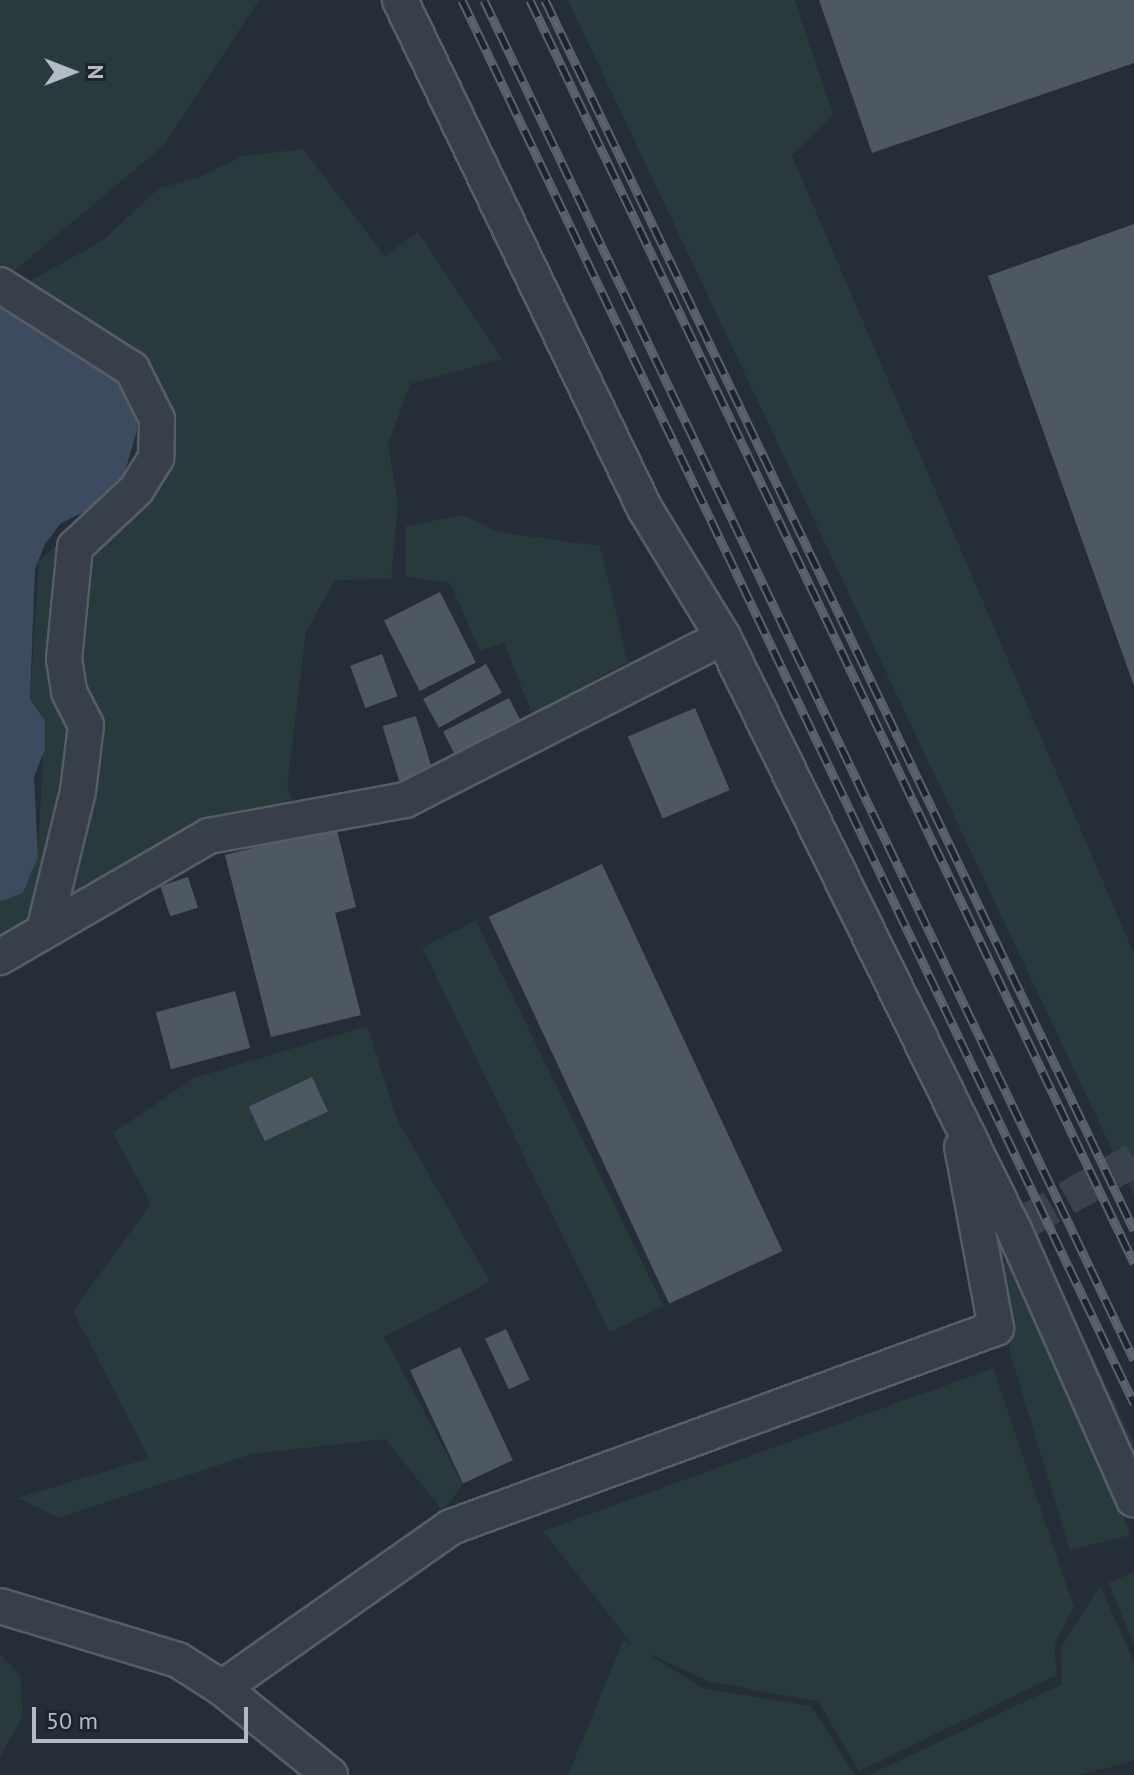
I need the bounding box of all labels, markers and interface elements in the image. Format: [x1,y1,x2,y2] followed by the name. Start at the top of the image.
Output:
[32,32,112,112] north arrow
[82,65,110,79] text: N
[36,1691,252,1741] scale bar
[46,1705,98,1736] text: 50 m

